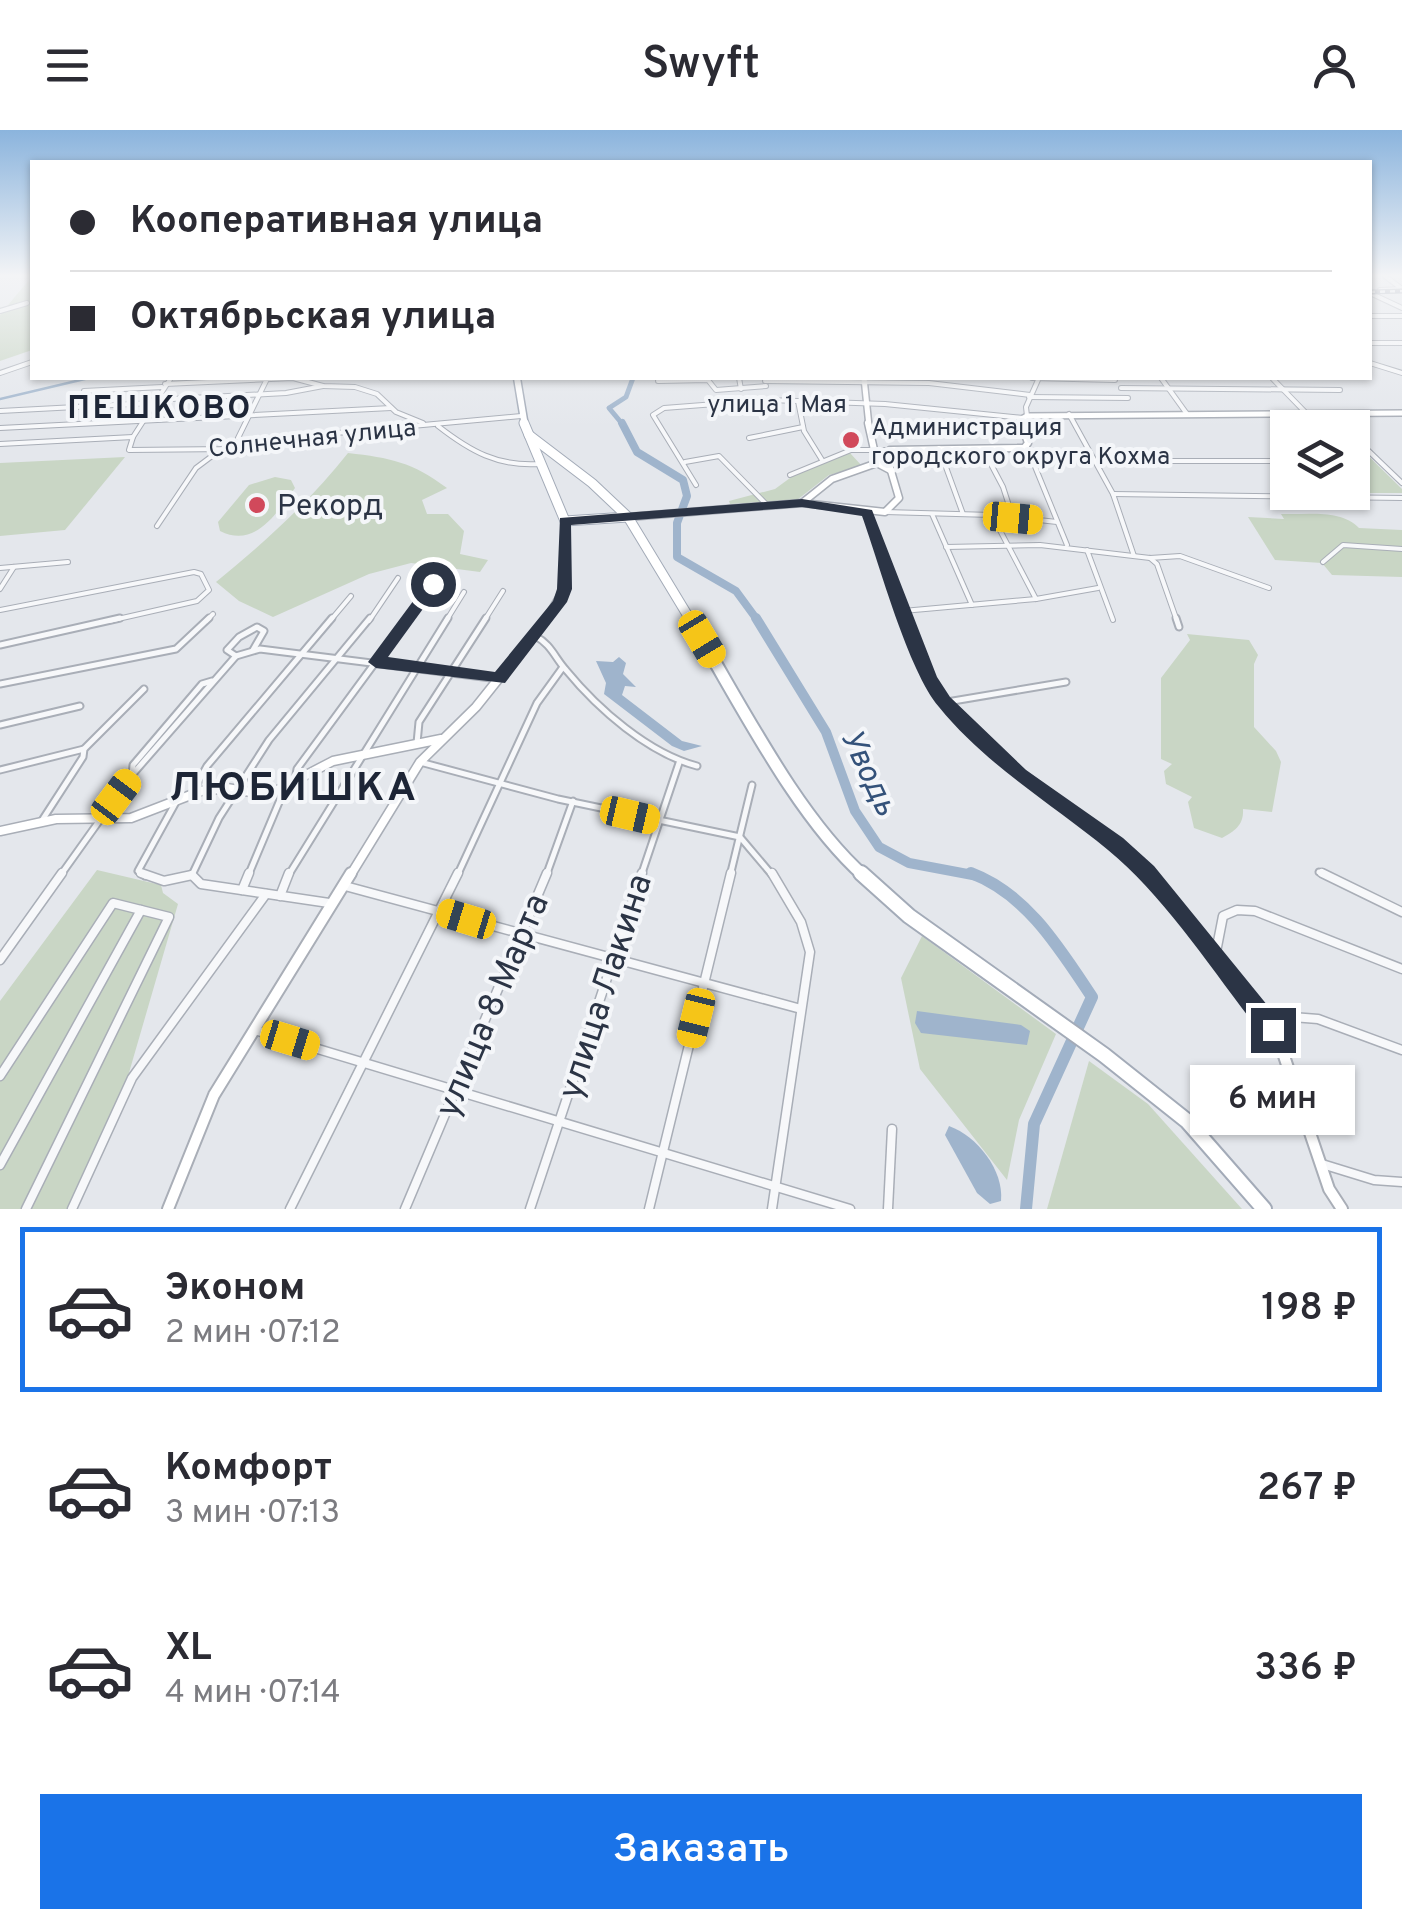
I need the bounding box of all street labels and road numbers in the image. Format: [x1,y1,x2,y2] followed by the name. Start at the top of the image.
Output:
[707,390,847,422] street label: улица 1 Мая
[207,413,418,467] street label: Солнечная улица
[550,869,664,1105] street label: улица Лакина
[427,888,561,1125] street label: улица 8 Марта

